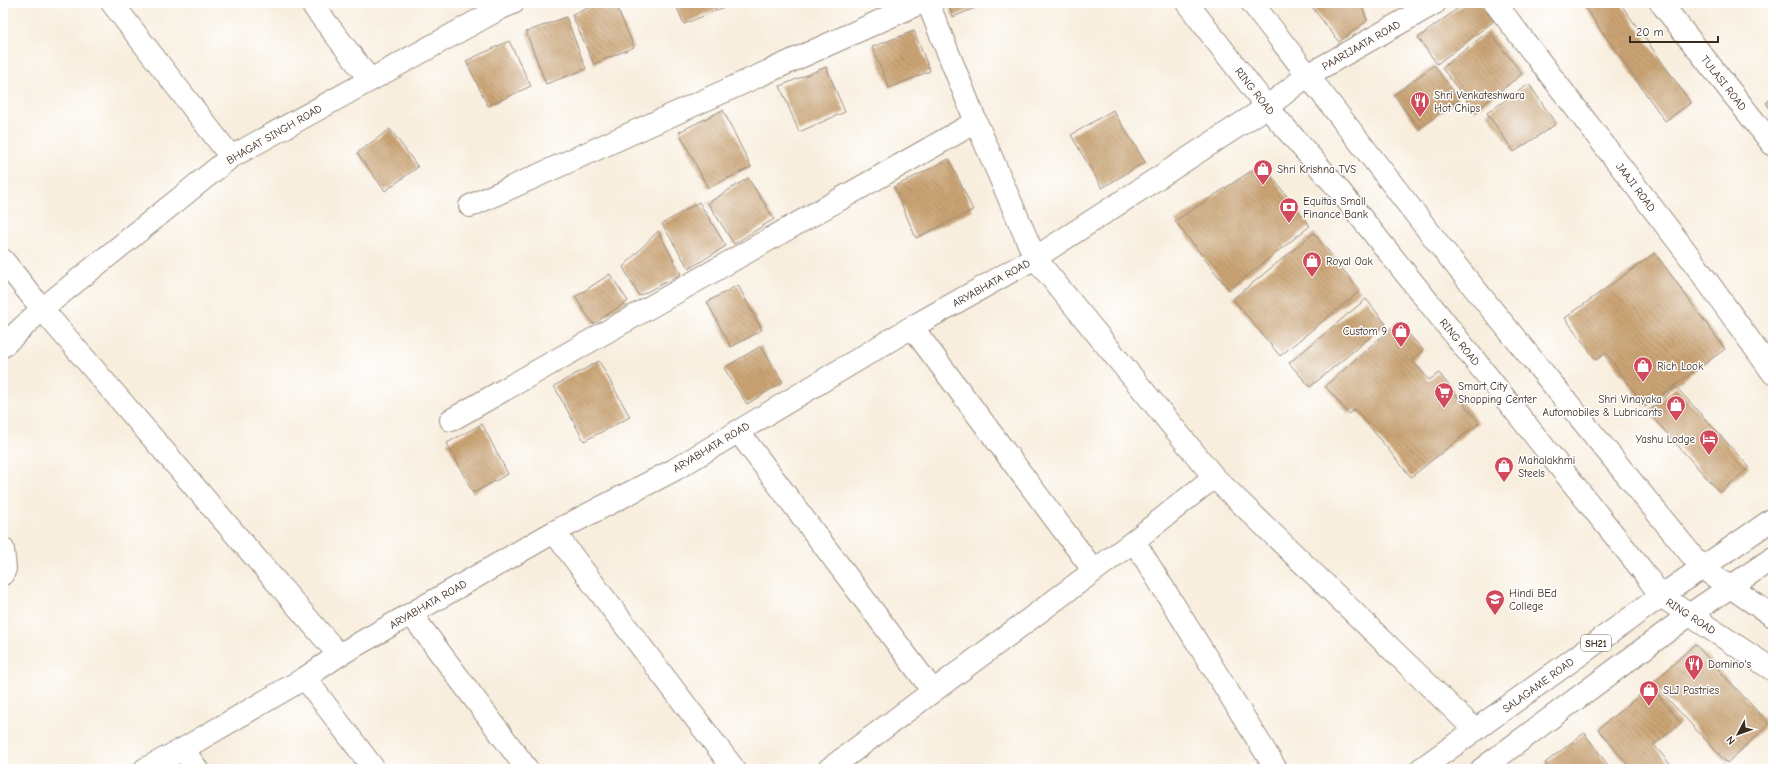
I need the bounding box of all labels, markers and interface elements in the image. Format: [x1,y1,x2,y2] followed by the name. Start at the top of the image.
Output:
[1320,18,1403,73] street label: PAARIJAATA ROAD
[1630,18,1718,44] scale bar
[1636,25,1664,39] text: 20 m
[1698,53,1749,113] street label: TULASI ROAD
[1232,65,1277,118] street label: RING ROAD
[1434,89,1525,115] place label: Shri Venkateshwara Hot Chips
[1409,90,1431,118] restaurant icon: Shri Venkateshwara Hot Chips
[224,102,324,167] street label: BHAGAT SINGH ROAD
[1252,158,1274,186] shop icon: Shri Krishna TVS
[1613,160,1658,214] street label: JAAJI ROAD
[1277,163,1356,176] place label: Shri Krishna TVS
[1303,195,1369,221] place label: Equitas Small Finance Bank
[1278,196,1300,224] bank icon: Equitas Small Finance Bank
[1301,250,1323,278] shop icon: Royal Oak
[1326,255,1373,268] place label: Royal Oak
[950,257,1032,310] street label: ARYABHATA ROAD
[1437,316,1483,368] street label: RING ROAD
[1390,320,1412,348] shop icon: Custom 9
[1343,325,1387,338] place label: Custom 9
[1632,355,1654,383] shop icon: Rich Look
[1657,360,1704,373] place label: Rich Look
[1458,380,1537,406] place label: Smart City Shopping Center
[1433,381,1455,409] supermarket icon: Smart City Shopping Center
[1543,393,1662,419] place label: Shri Vinayaka Automobiles & Lubricants
[1665,394,1687,422] shop icon: Shri Vinayaka Automobiles & Lubricants
[671,419,752,475] street label: ARYABHATA ROAD
[1698,428,1720,456] hotel icon: Yashu Lodge
[1635,433,1695,446] place label: Yashu Lodge
[1518,454,1575,480] place label: Mahalakhmi Steels
[1493,455,1515,483] shop icon: Mahalakhmi Steels
[387,577,469,632] street label: ARYABHATA ROAD
[1509,587,1557,613] place label: Hindi BEd College
[1484,588,1506,616] school or university icon: Hindi BEd College
[1663,596,1718,637] street label: RING ROAD
[1581,635,1611,651] road number: SH21
[1683,653,1705,681] restaurant icon: Domino's
[1500,655,1577,716] street label: SALAGAME ROAD
[1708,658,1751,671] place label: Domino's
[1638,679,1660,707] shop icon: SLJ Pastries
[1663,684,1719,697] place label: SLJ Pastries
[1718,714,1758,754] north arrow
[1724,733,1738,747] text: N

